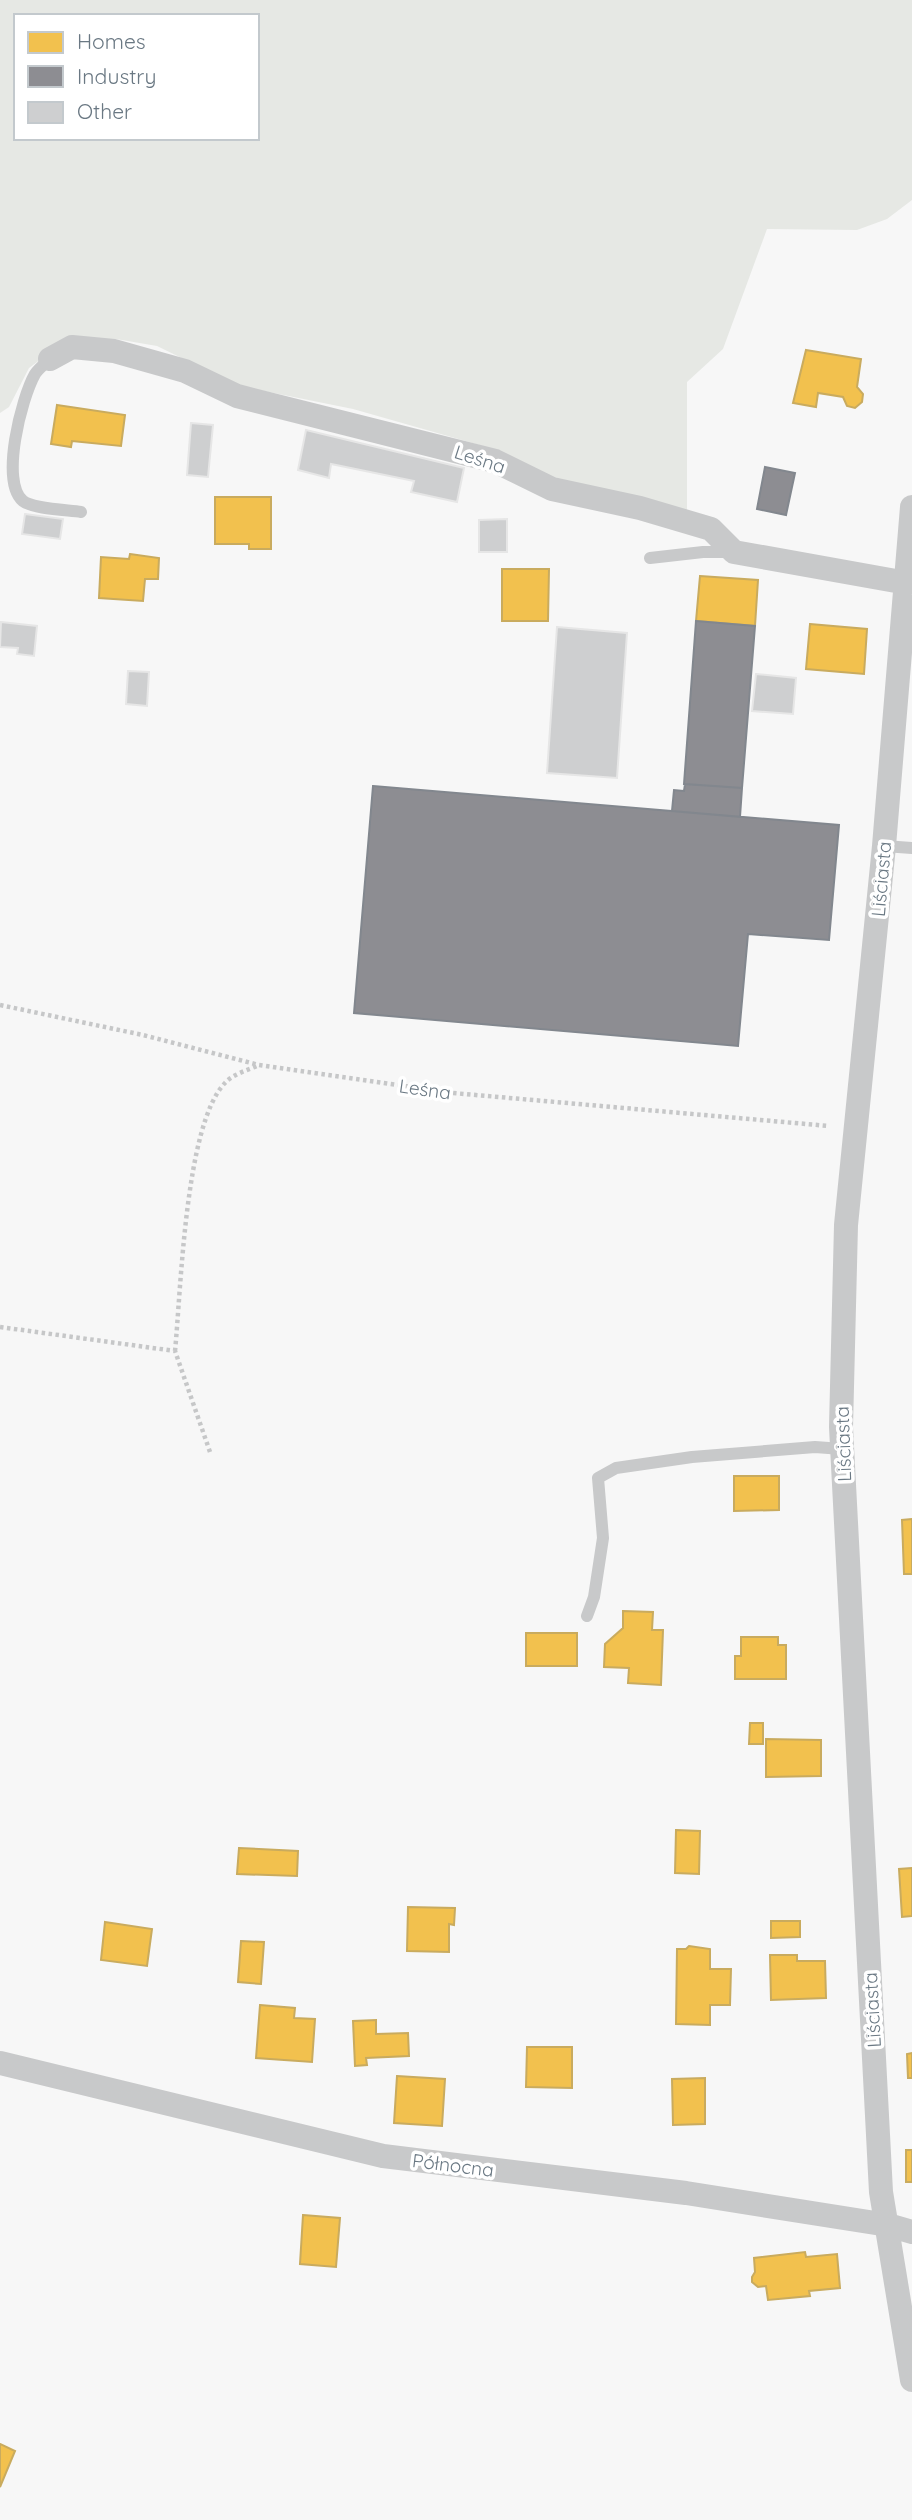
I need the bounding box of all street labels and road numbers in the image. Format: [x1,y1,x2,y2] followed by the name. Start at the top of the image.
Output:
[451,440,509,478] street label: Leśna
[866,840,896,918] street label: Liściasta
[397,1073,453,1105] street label: Leśna
[830,1406,856,1482] street label: Liściasta
[858,1972,886,2048] street label: Liściasta
[411,2148,495,2182] street label: Północna

